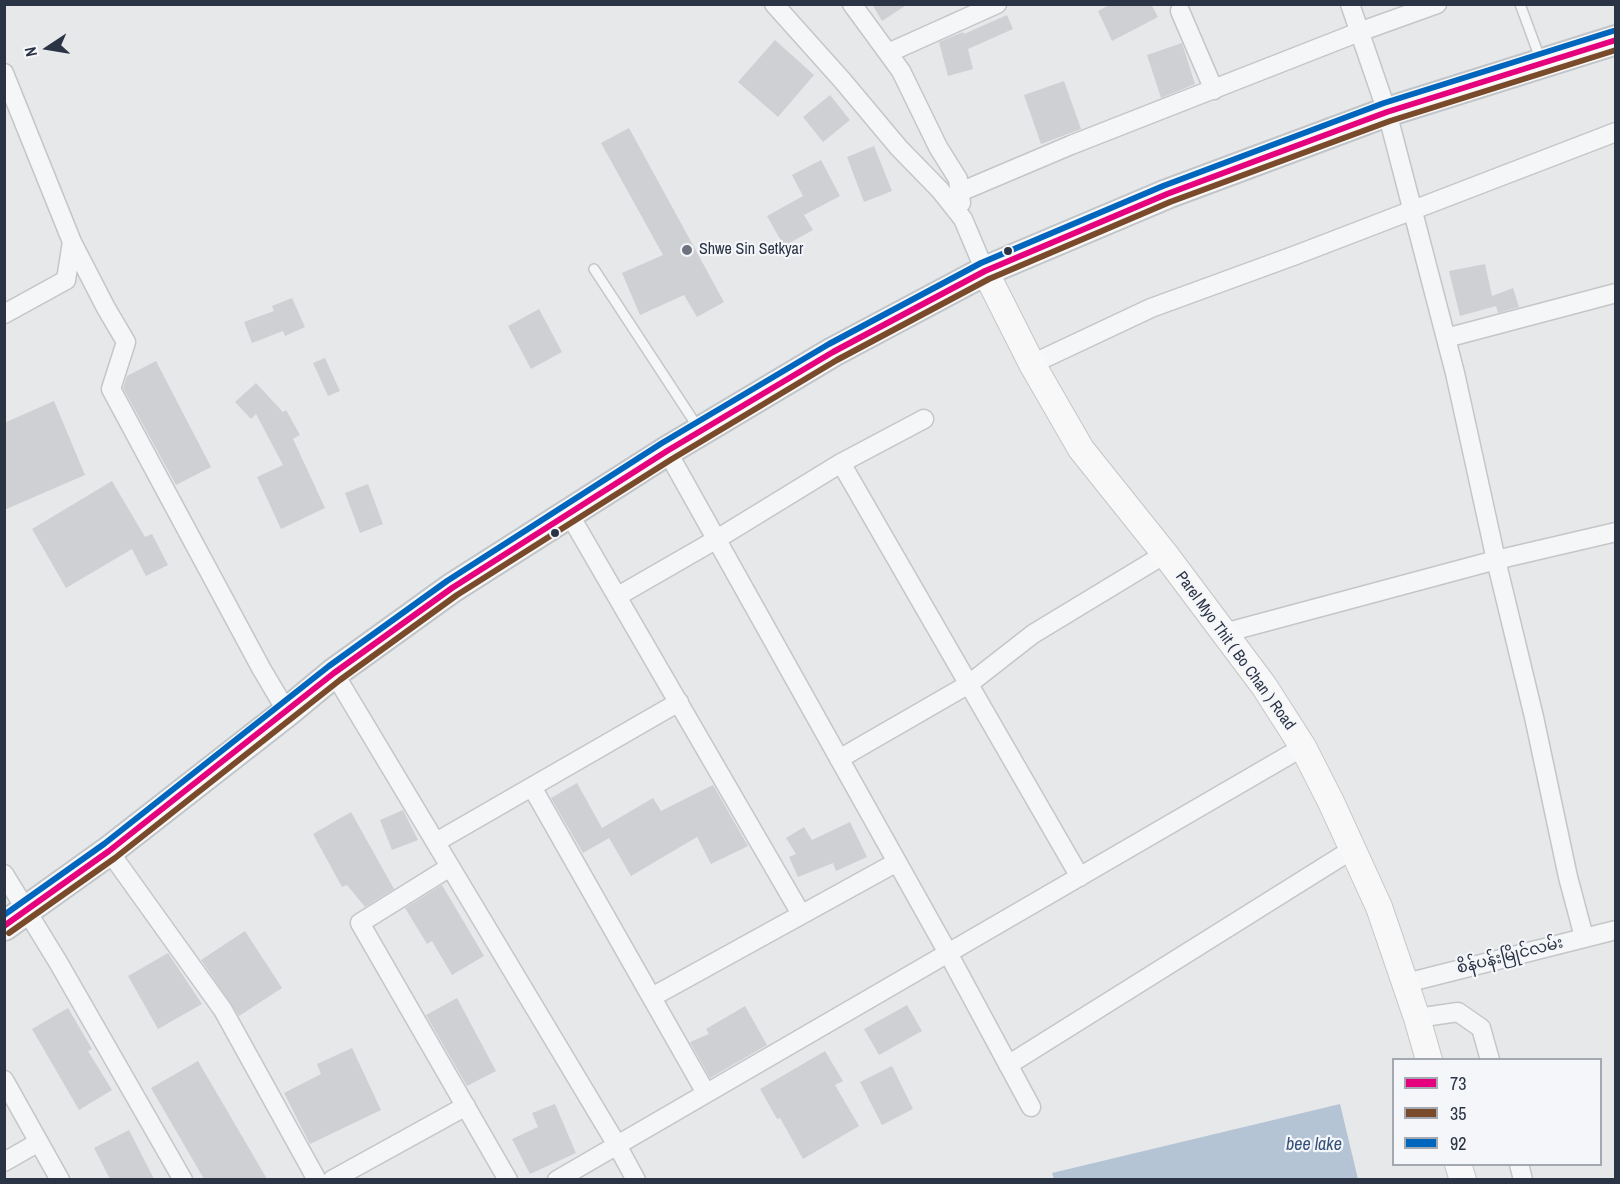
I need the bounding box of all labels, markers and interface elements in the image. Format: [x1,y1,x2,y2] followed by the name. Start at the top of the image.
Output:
[18,18,78,78] north arrow
[19,45,42,59] text: N
[699,240,803,260] place label: Shwe Sin Setkyar
[680,243,694,257] marker: Shwe Sin Setkyar
[1002,245,1014,257] unlabelled marker
[549,527,561,539] unlabelled marker
[1171,568,1299,734] street label: Parel Myo Thit ( Bo Chan ) Road
[1455,934,1565,978] street label: စိန်ပန်းမြိုင်လမ်း
[1392,1058,1602,1166] legend
[1450,1071,1466,1096] text: 73
[1450,1101,1466,1126] text: 35
[1450,1131,1466,1156] text: 92
[1286,1134,1342,1156] water label: bee lake

